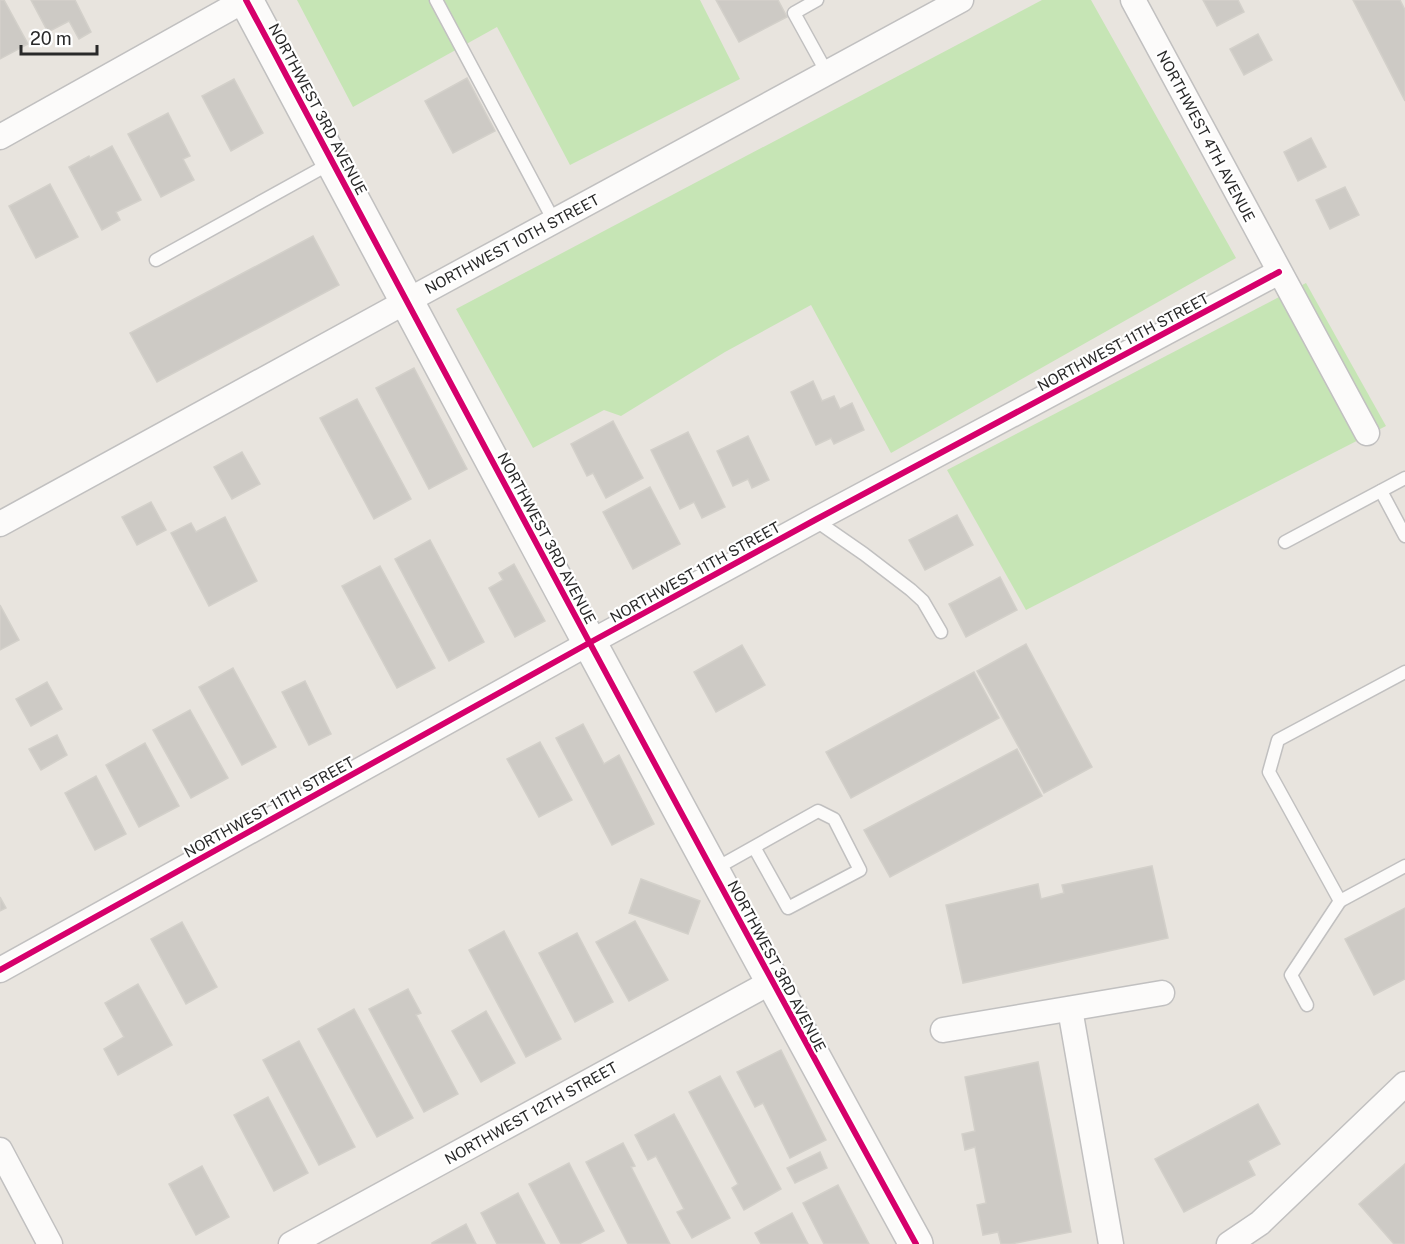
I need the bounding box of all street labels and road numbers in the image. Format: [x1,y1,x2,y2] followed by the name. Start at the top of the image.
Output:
[265,20,371,198] street label: NORTHWEST 3RD AVENUE
[1154,47,1258,225] street label: NORTHWEST 4TH AVENUE
[422,191,602,297] street label: NORTHWEST 10TH STREET
[1034,289,1212,395] street label: NORTHWEST 11TH STREET
[494,449,600,627] street label: NORTHWEST 3RD AVENUE
[607,518,783,626] street label: NORTHWEST 11TH STREET
[181,753,357,861] street label: NORTHWEST 11TH STREET
[724,877,830,1055] street label: NORTHWEST 3RD AVENUE
[442,1058,620,1168] street label: NORTHWEST 12TH STREET

